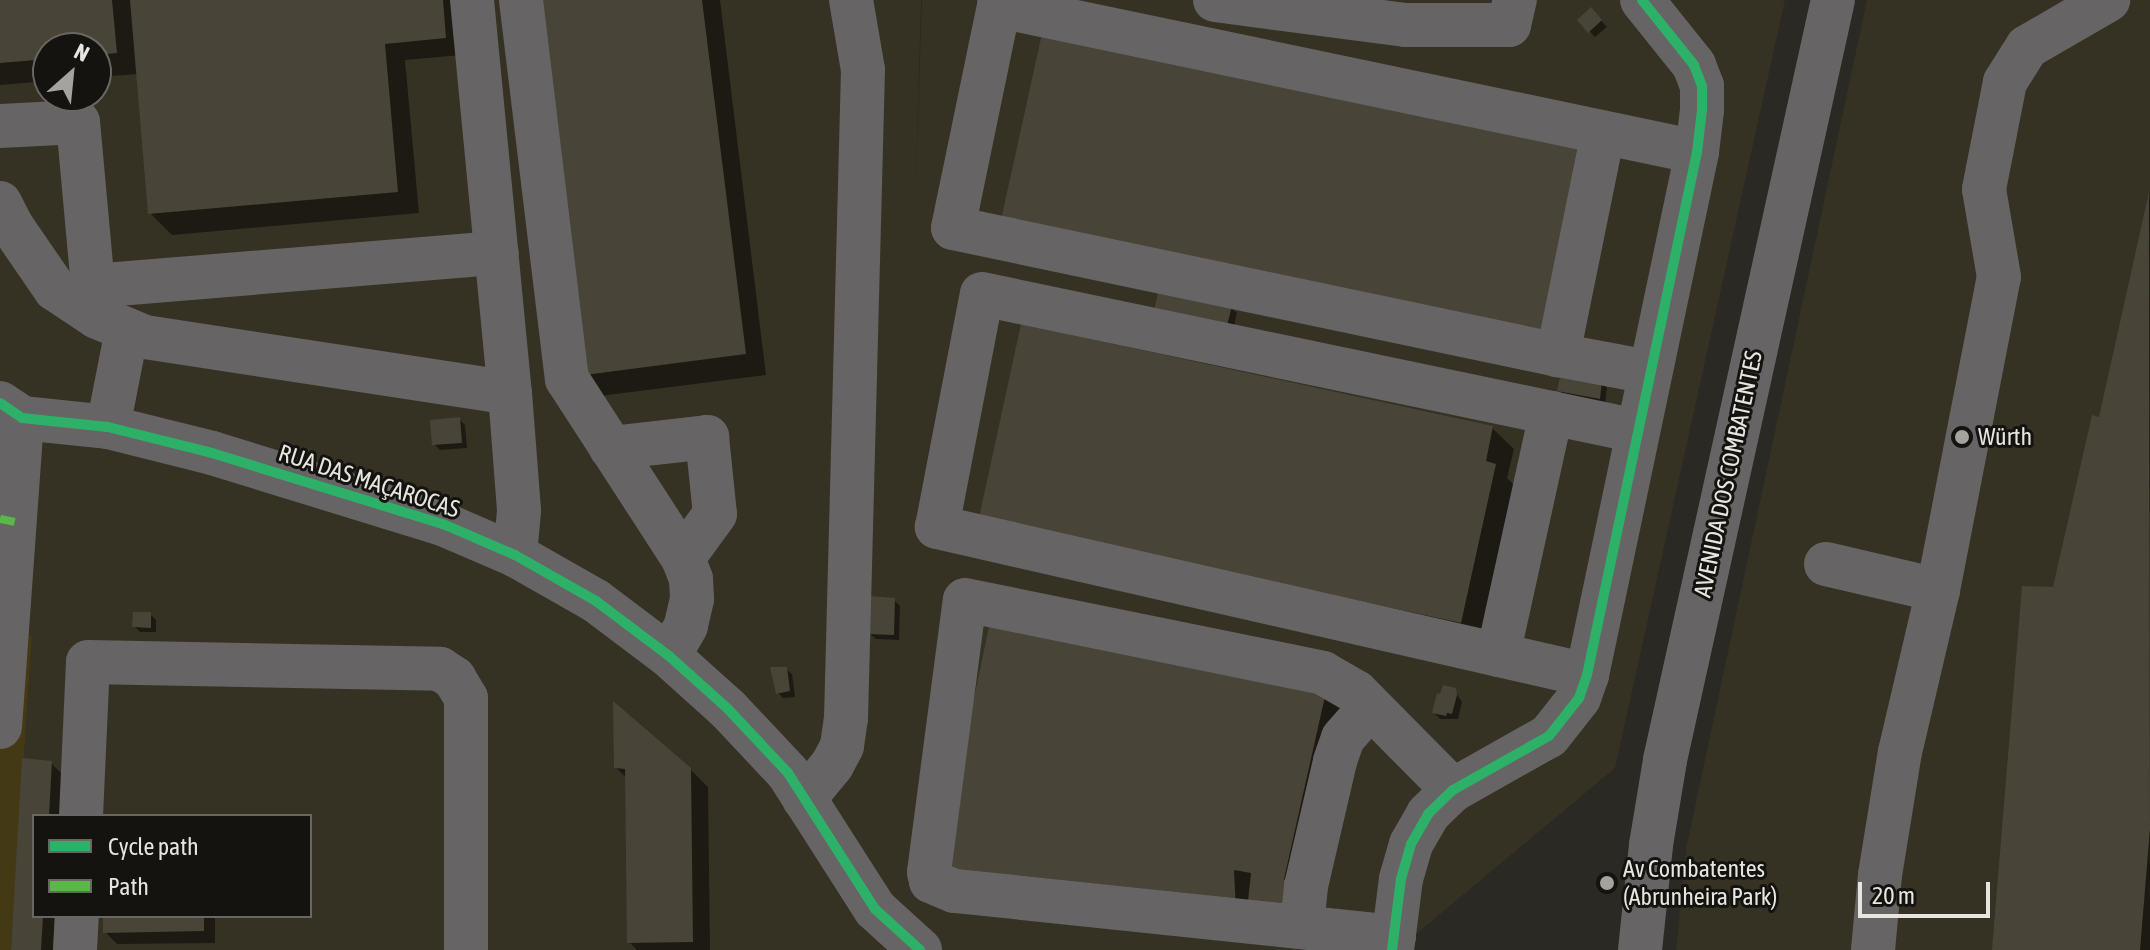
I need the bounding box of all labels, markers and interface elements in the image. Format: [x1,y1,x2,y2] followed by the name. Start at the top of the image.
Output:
[32,32,112,112] north arrow
[70,38,94,67] text: N
[1688,348,1768,600] street label: AVENIDA DOS COMBATENTES
[1978,423,2032,451] place label: Würth
[1953,428,1971,446] marker: Würth
[275,438,463,524] street label: RUA DAS MAÇAROCAS
[32,814,312,918] legend
[108,833,199,860] text: Cycle path
[1623,855,1777,911] place label: Av Combatentes (Abrunheira Park)
[1862,866,1994,916] scale bar
[108,873,149,900] text: Path
[1598,874,1616,892] marker: Av Combatentes (Abrunheira Park)
[1872,882,1915,909] text: 20 m

